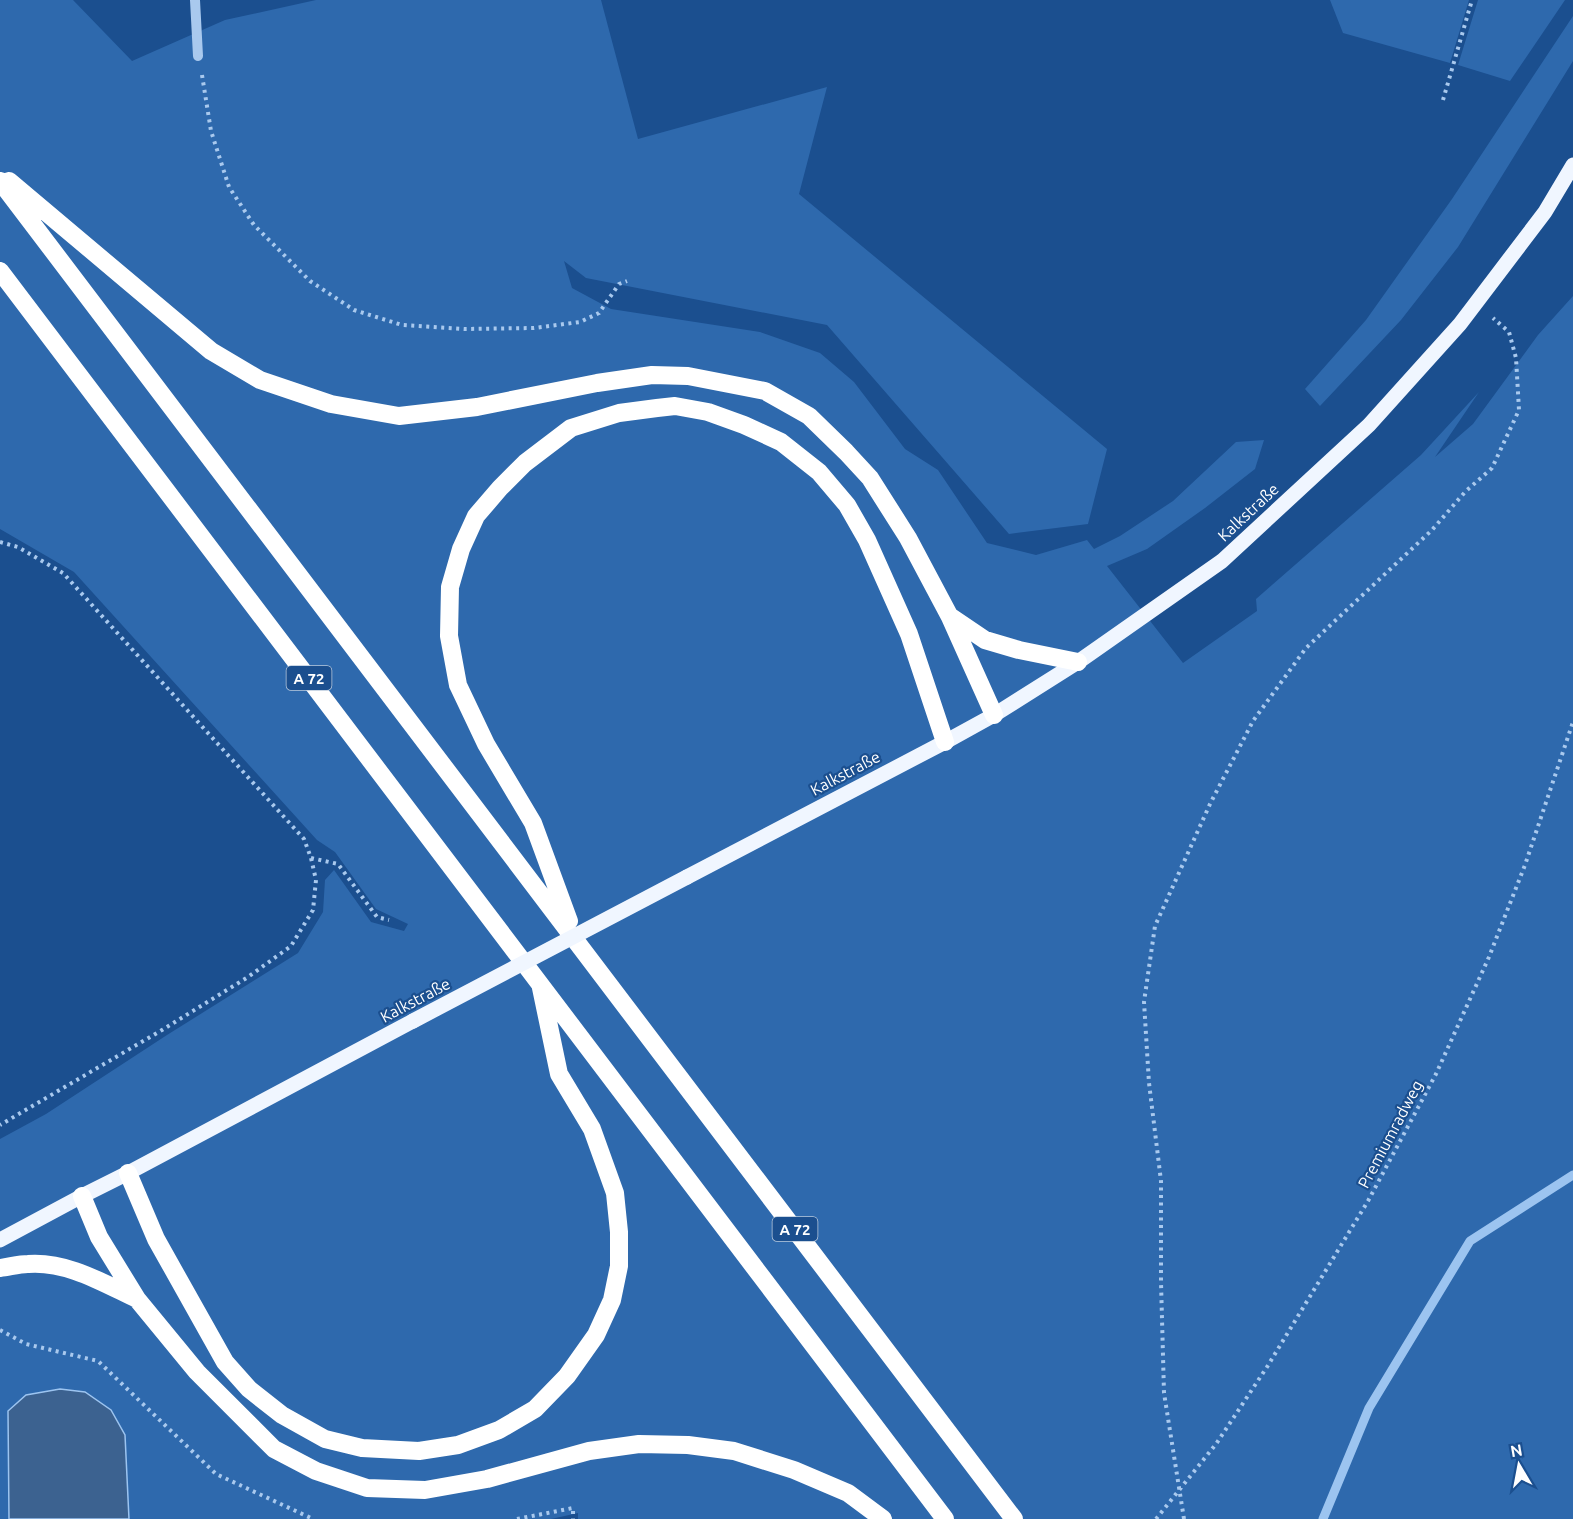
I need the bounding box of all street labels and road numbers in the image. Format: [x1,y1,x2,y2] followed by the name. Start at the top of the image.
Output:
[1214,479,1282,545] street label: Kalkstraße
[286,666,332,690] road number: A 72
[807,747,883,799] street label: Kalkstraße
[377,974,453,1026] street label: Kalkstraße
[1354,1077,1426,1191] street label: Premiumradweg
[772,1217,818,1241] road number: A 72

